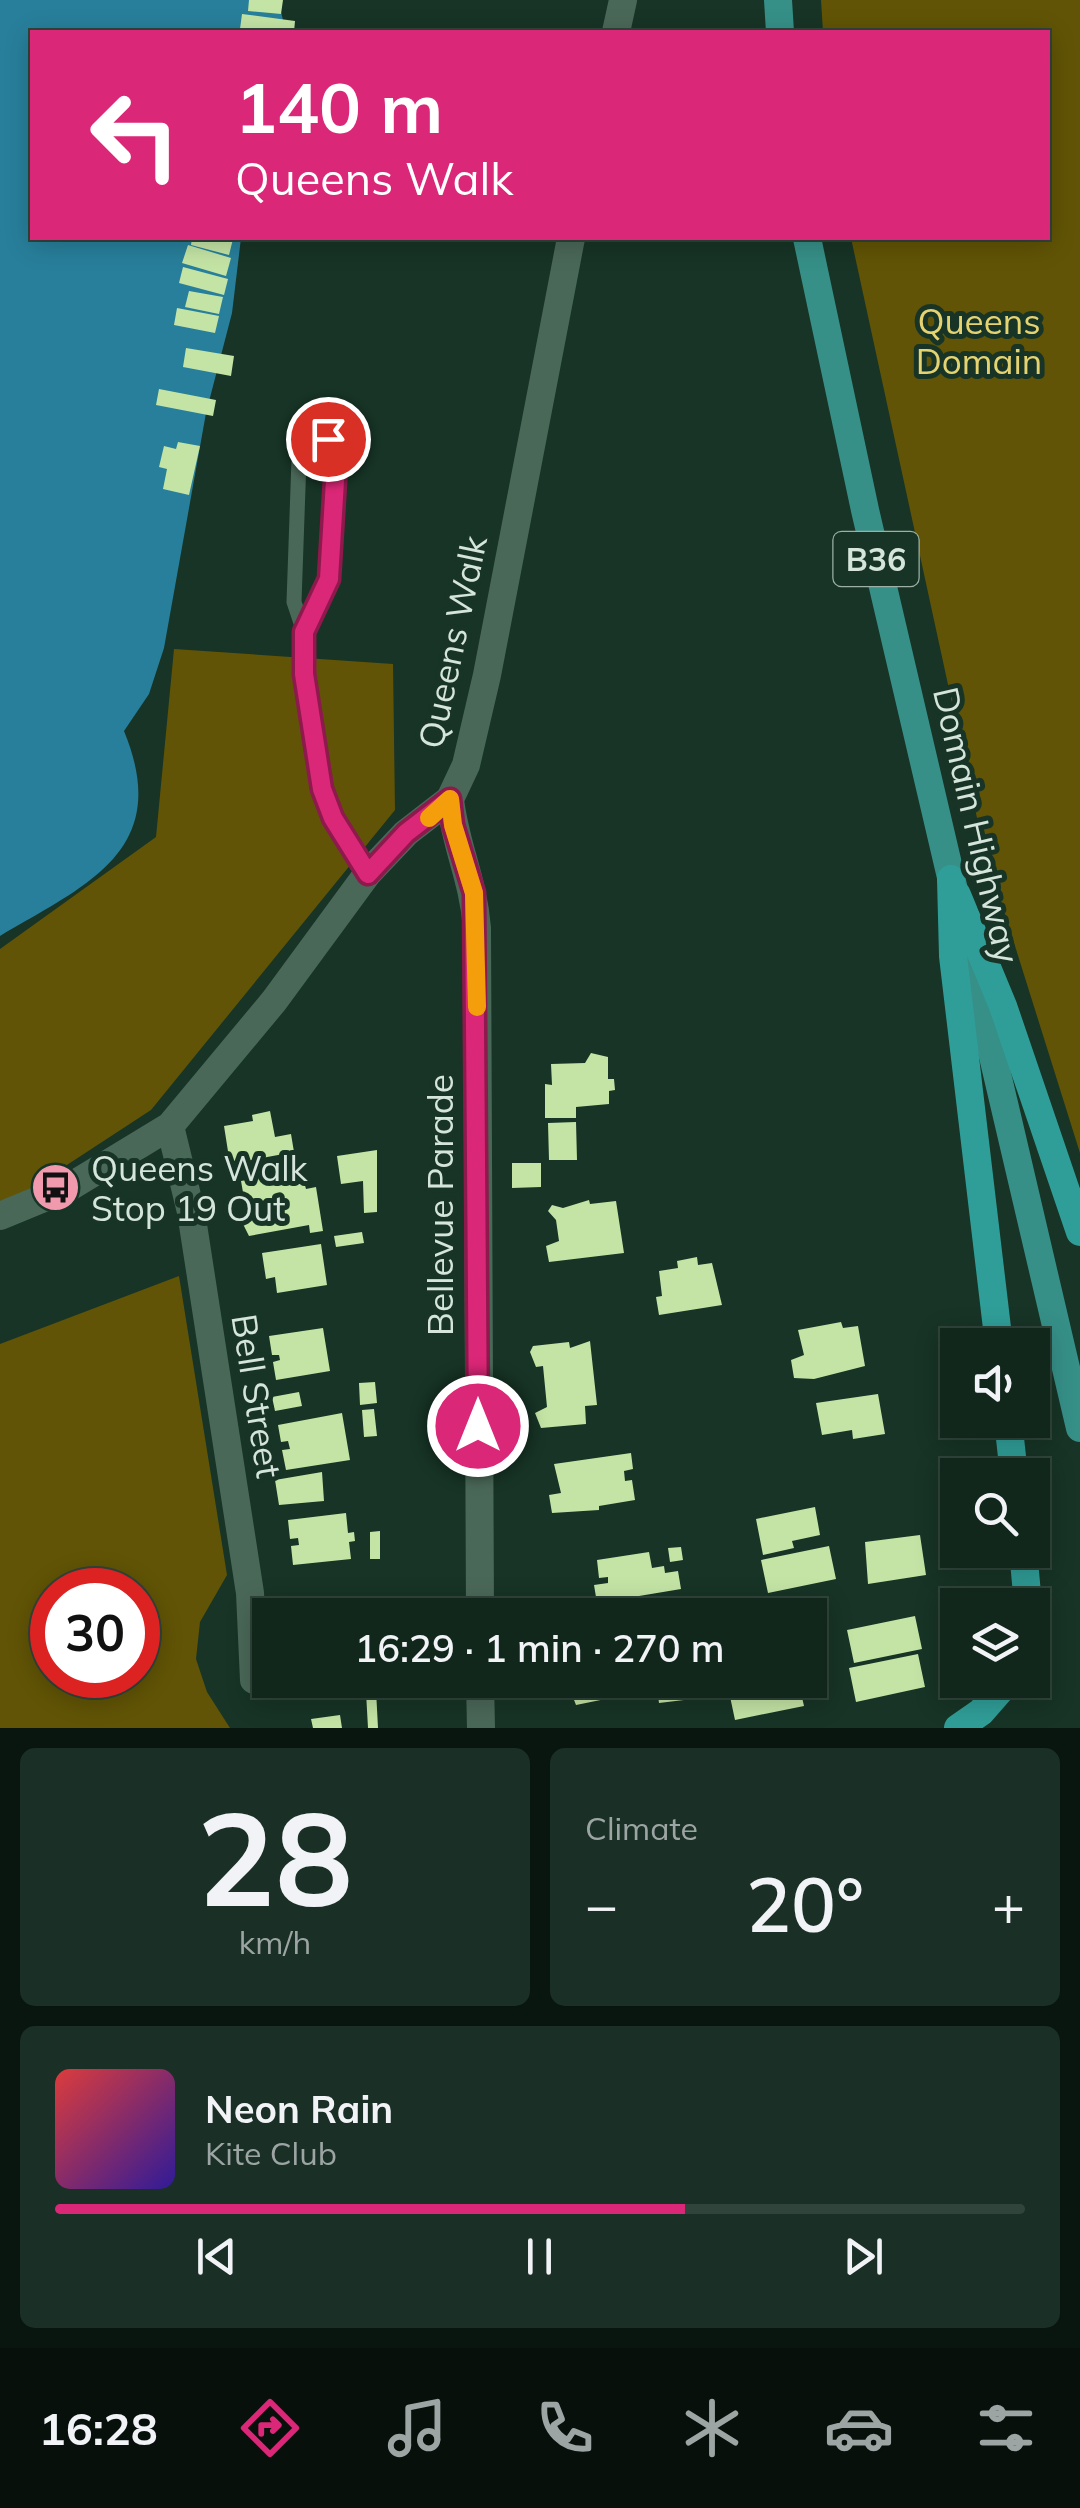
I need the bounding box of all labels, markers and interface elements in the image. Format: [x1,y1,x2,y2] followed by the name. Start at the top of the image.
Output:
[235,63,443,151] text: 140 m
[70,70,200,200] icon: left
[235,150,513,206] text: Queens Walk
[916,299,1042,383] park label: Queens Domain
[286,397,371,482] pin
[301,412,356,467] icon: arrive
[408,531,496,752] street label: Queens Walk
[834,532,918,586] road number: B36
[924,683,1030,968] street label: Domain Highway
[418,1074,462,1336] street label: Bellevue Parade
[91,1146,309,1230] place label: Queens Walk Stop 19 Out
[30,1162,82,1214] bus stop icon: Queens Walk Stop 19 Out
[222,1311,292,1481] street label: Bell Street
[940,1328,1050,1698] map controls
[940,1328,1050,1438] button: sound
[426,1374,530,1478] position arrow
[940,1458,1050,1568] button: search
[30,1568,160,1698] speed limit sign: 30
[940,1588,1050,1698] button: layers
[354,1624,725,1672] text: 16:29 · 1 min · 270 m
[197,1775,353,1939] text: 28
[585,1808,698,1848] text: Climate
[746,1857,864,1951] text: 20°
[585,1870,618,1939] text: −
[992,1870,1025,1939] text: +
[239,1922,311,1962] text: km/h
[205,2085,393,2133] text: Neon Rain
[205,2133,337,2173] text: Kite Club
[189,2229,244,2284] icon: previous
[512,2229,567,2284] icon: pause
[836,2229,891,2284] icon: next
[235,2393,305,2463] icon: directions
[382,2393,452,2463] icon: music
[530,2393,600,2463] icon: phone
[677,2393,747,2463] icon: climate
[824,2393,894,2463] icon: car
[971,2393,1041,2463] icon: filters
[39,2400,158,2456] text: 16:28

